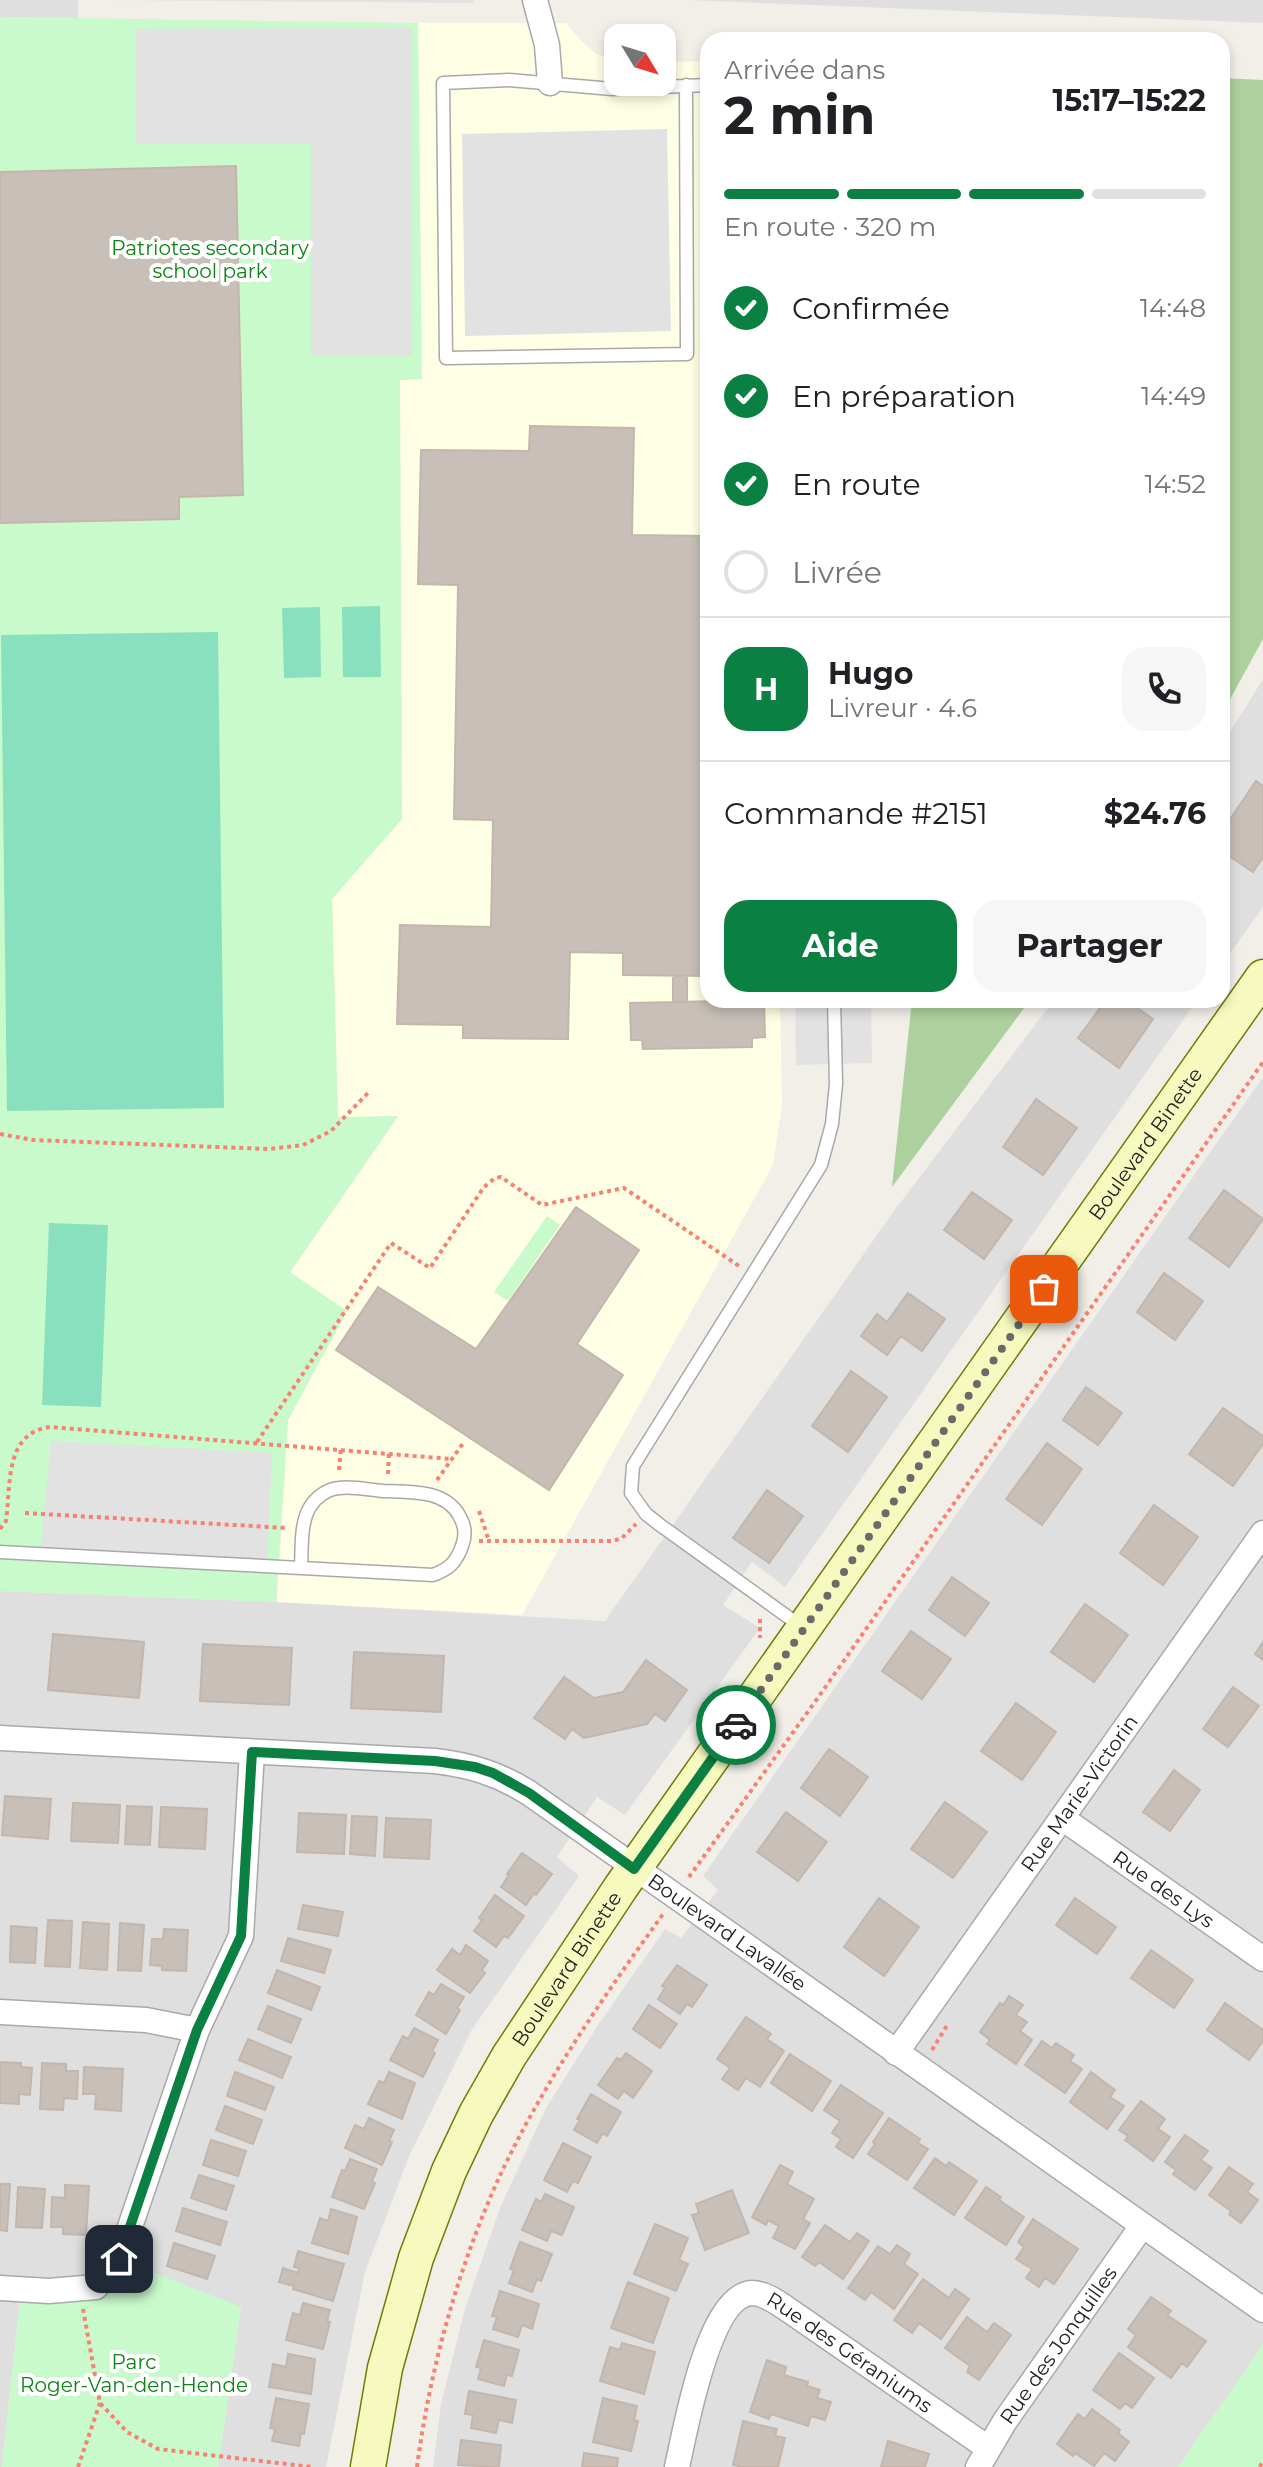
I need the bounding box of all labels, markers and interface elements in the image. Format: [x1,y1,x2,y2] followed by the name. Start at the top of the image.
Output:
[604,24,676,96] north arrow
[604,24,676,96] map controls
[724,54,885,86] text: Arrivée dans
[1052,82,1206,119] text: 15:17–15:22
[724,84,876,147] text: 2 min
[724,211,936,243] text: En route · 320 m
[111,236,309,283] park label: Patriotes secondary school park
[724,286,768,330] icon: check
[792,290,950,327] text: Confirmée
[1140,292,1206,324] text: 14:48
[724,374,768,418] icon: check
[792,378,1016,415] text: En préparation
[1141,380,1206,412] text: 14:49
[724,462,768,506] icon: check
[792,466,921,503] text: En route
[1144,468,1206,500] text: 14:52
[792,554,882,591] text: Livrée
[1122,647,1206,731] button: phone
[828,655,914,692] text: Hugo
[754,671,778,708] text: H
[828,692,977,724] text: Livreur · 4.6
[724,795,988,832] text: Commande #2151
[1104,795,1206,832] text: $24.76
[724,900,957,992] button: Aide
[973,900,1206,992] button: Partager
[1083,1063,1207,1225] street label: Boulevard Binette
[1010,1255,1078,1323] pin
[1022,1267,1066,1311] icon: bag
[696,1685,776,1765] courier
[714,1703,758,1747] icon: car
[1016,1710,1143,1876] street label: Rue Marie-Victorin
[1108,1845,1219,1933] street label: Rue des Lys
[643,1869,811,1996] street label: Boulevard Lavallée
[507,1887,627,2051] street label: Boulevard Binette
[85,2225,153,2293] pin
[97,2237,141,2281] icon: home
[995,2262,1122,2429] street label: Rue des Jonquilles
[762,2287,937,2418] street label: Rue des Géraniums
[20,2350,248,2397] park label: Parc Roger-Van-den-Hende

